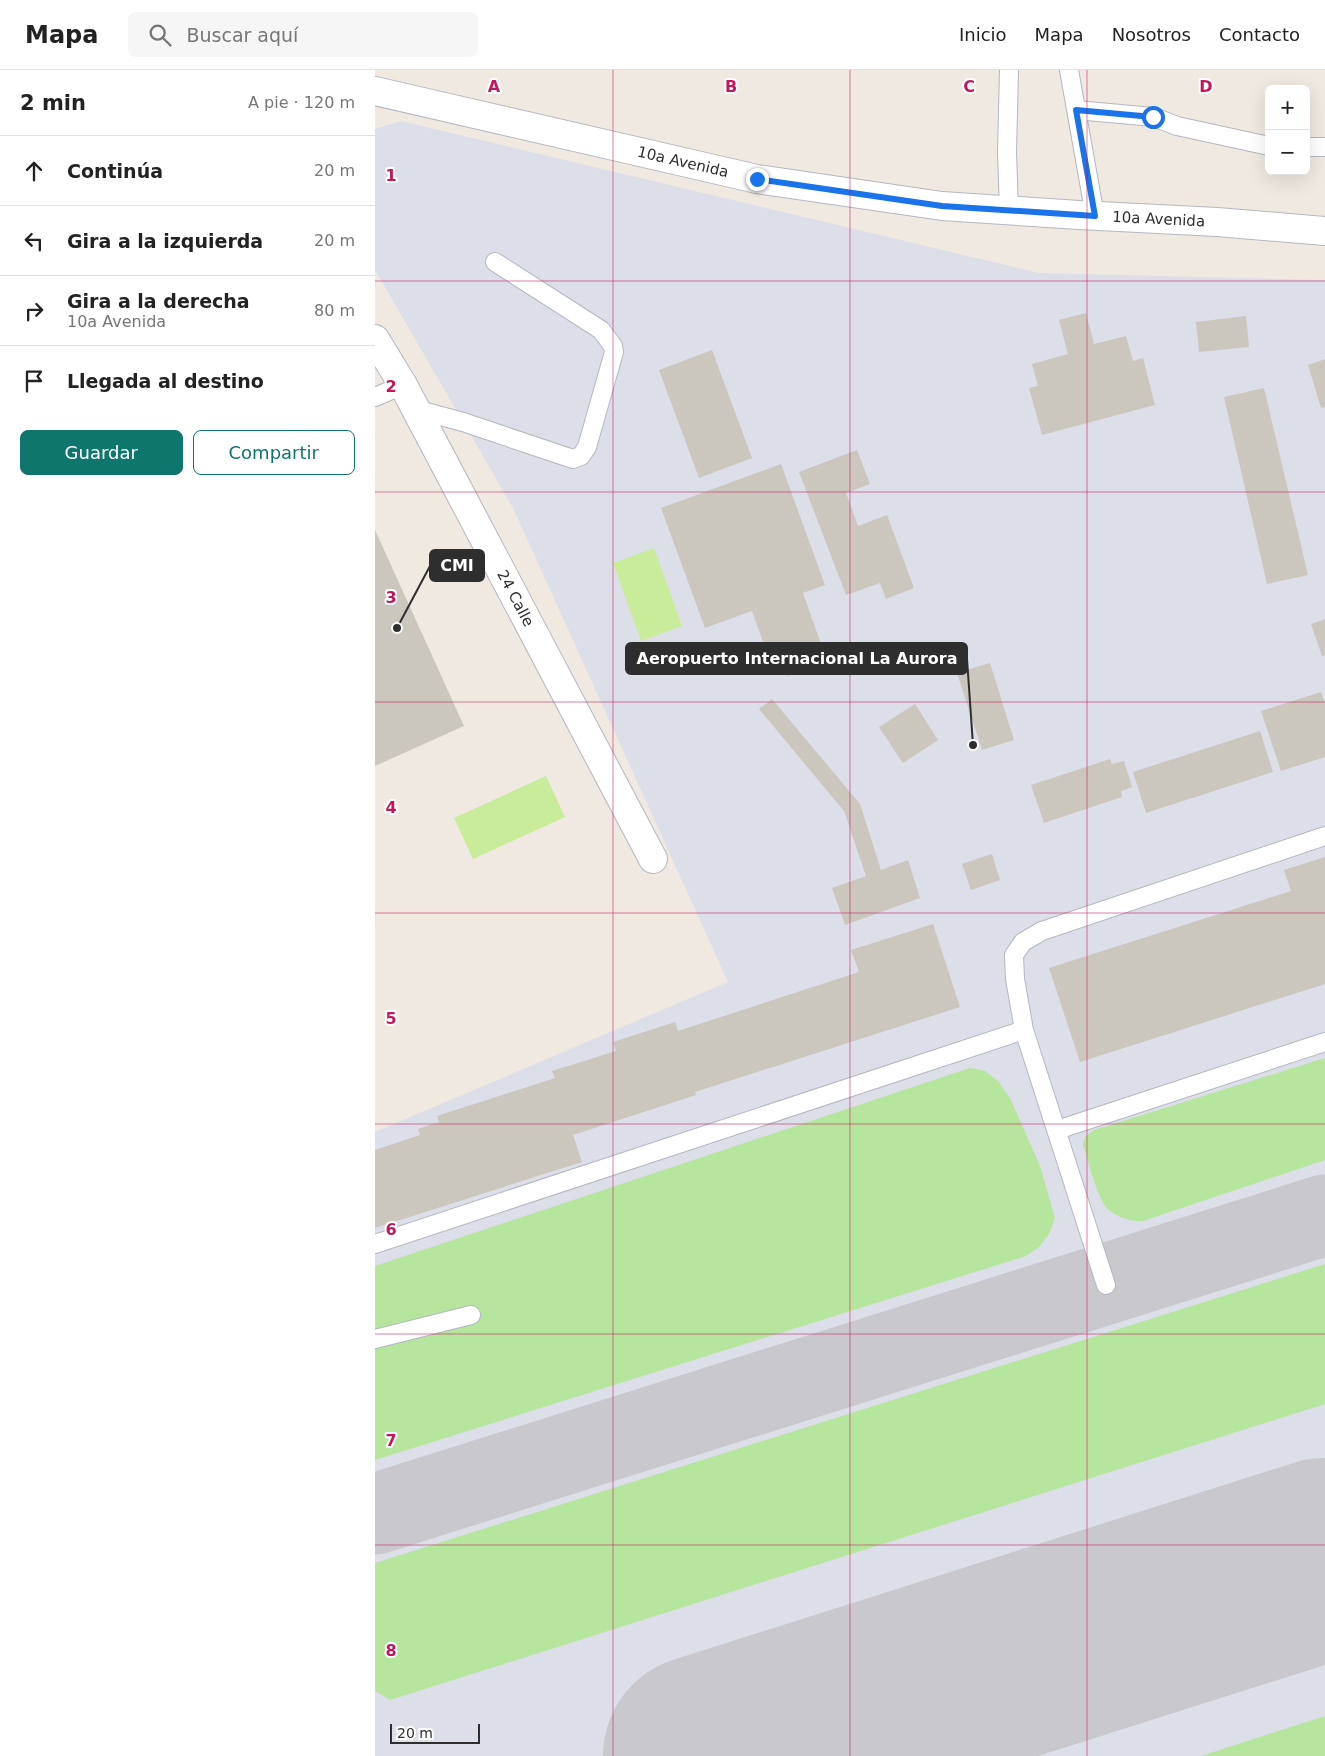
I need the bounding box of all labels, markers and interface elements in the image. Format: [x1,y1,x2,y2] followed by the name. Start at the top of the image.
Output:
[128,12,478,57] search box
[25,21,98,49] text: Mapa
[146,21,174,49] icon: search
[186,24,298,46] text: Buscar aquí
[959,24,1007,45] text: Inicio
[1035,24,1084,45] text: Mapa
[1112,24,1191,45] text: Nosotros
[1219,24,1300,45] text: Contacto
[488,77,501,96] text: A
[725,77,737,96] text: B
[963,77,975,96] text: C
[1199,77,1213,96] text: D
[1265,85,1310,175] map controls
[1265,85,1310,130] button: +
[20,91,86,115] text: 2 min
[248,93,355,112] text: A pie · 120 m
[1142,106,1165,129] route start
[1265,130,1310,175] button: −
[636,143,730,181] street label: 10a Avenida
[20,157,48,185] icon: ahead
[67,160,163,182] text: Continúa
[314,161,355,180] text: 20 m
[385,166,397,185] text: 1
[746,168,769,191] route end
[1112,208,1206,230] street label: 10a Avenida
[20,227,48,255] icon: left
[67,230,263,252] text: Gira a la izquierda
[314,231,355,250] text: 20 m
[67,290,250,312] text: Gira a la derecha
[20,297,48,325] icon: right
[314,301,355,320] text: 80 m
[67,312,166,331] text: 10a Avenida
[20,367,48,395] icon: arrive
[67,370,264,392] text: Llegada al destino
[385,377,397,396] text: 2
[20,430,183,475] button: Guardar
[193,430,355,475] button: Compartir
[430,550,484,581] callout: CMI
[440,556,474,575] text: CMI
[493,567,538,630] street label: 24 Calle
[385,588,397,607] text: 3
[626,643,967,674] callout: Aeropuerto Internacional La Aurora
[637,649,957,668] text: Aeropuerto Internacional La Aurora
[385,798,397,817] text: 4
[385,1009,397,1028] text: 5
[385,1220,397,1239] text: 6
[385,1431,397,1450] text: 7
[385,1641,397,1660] text: 8
[390,1721,480,1744] scale bar
[397,1725,433,1741] text: 20 m

